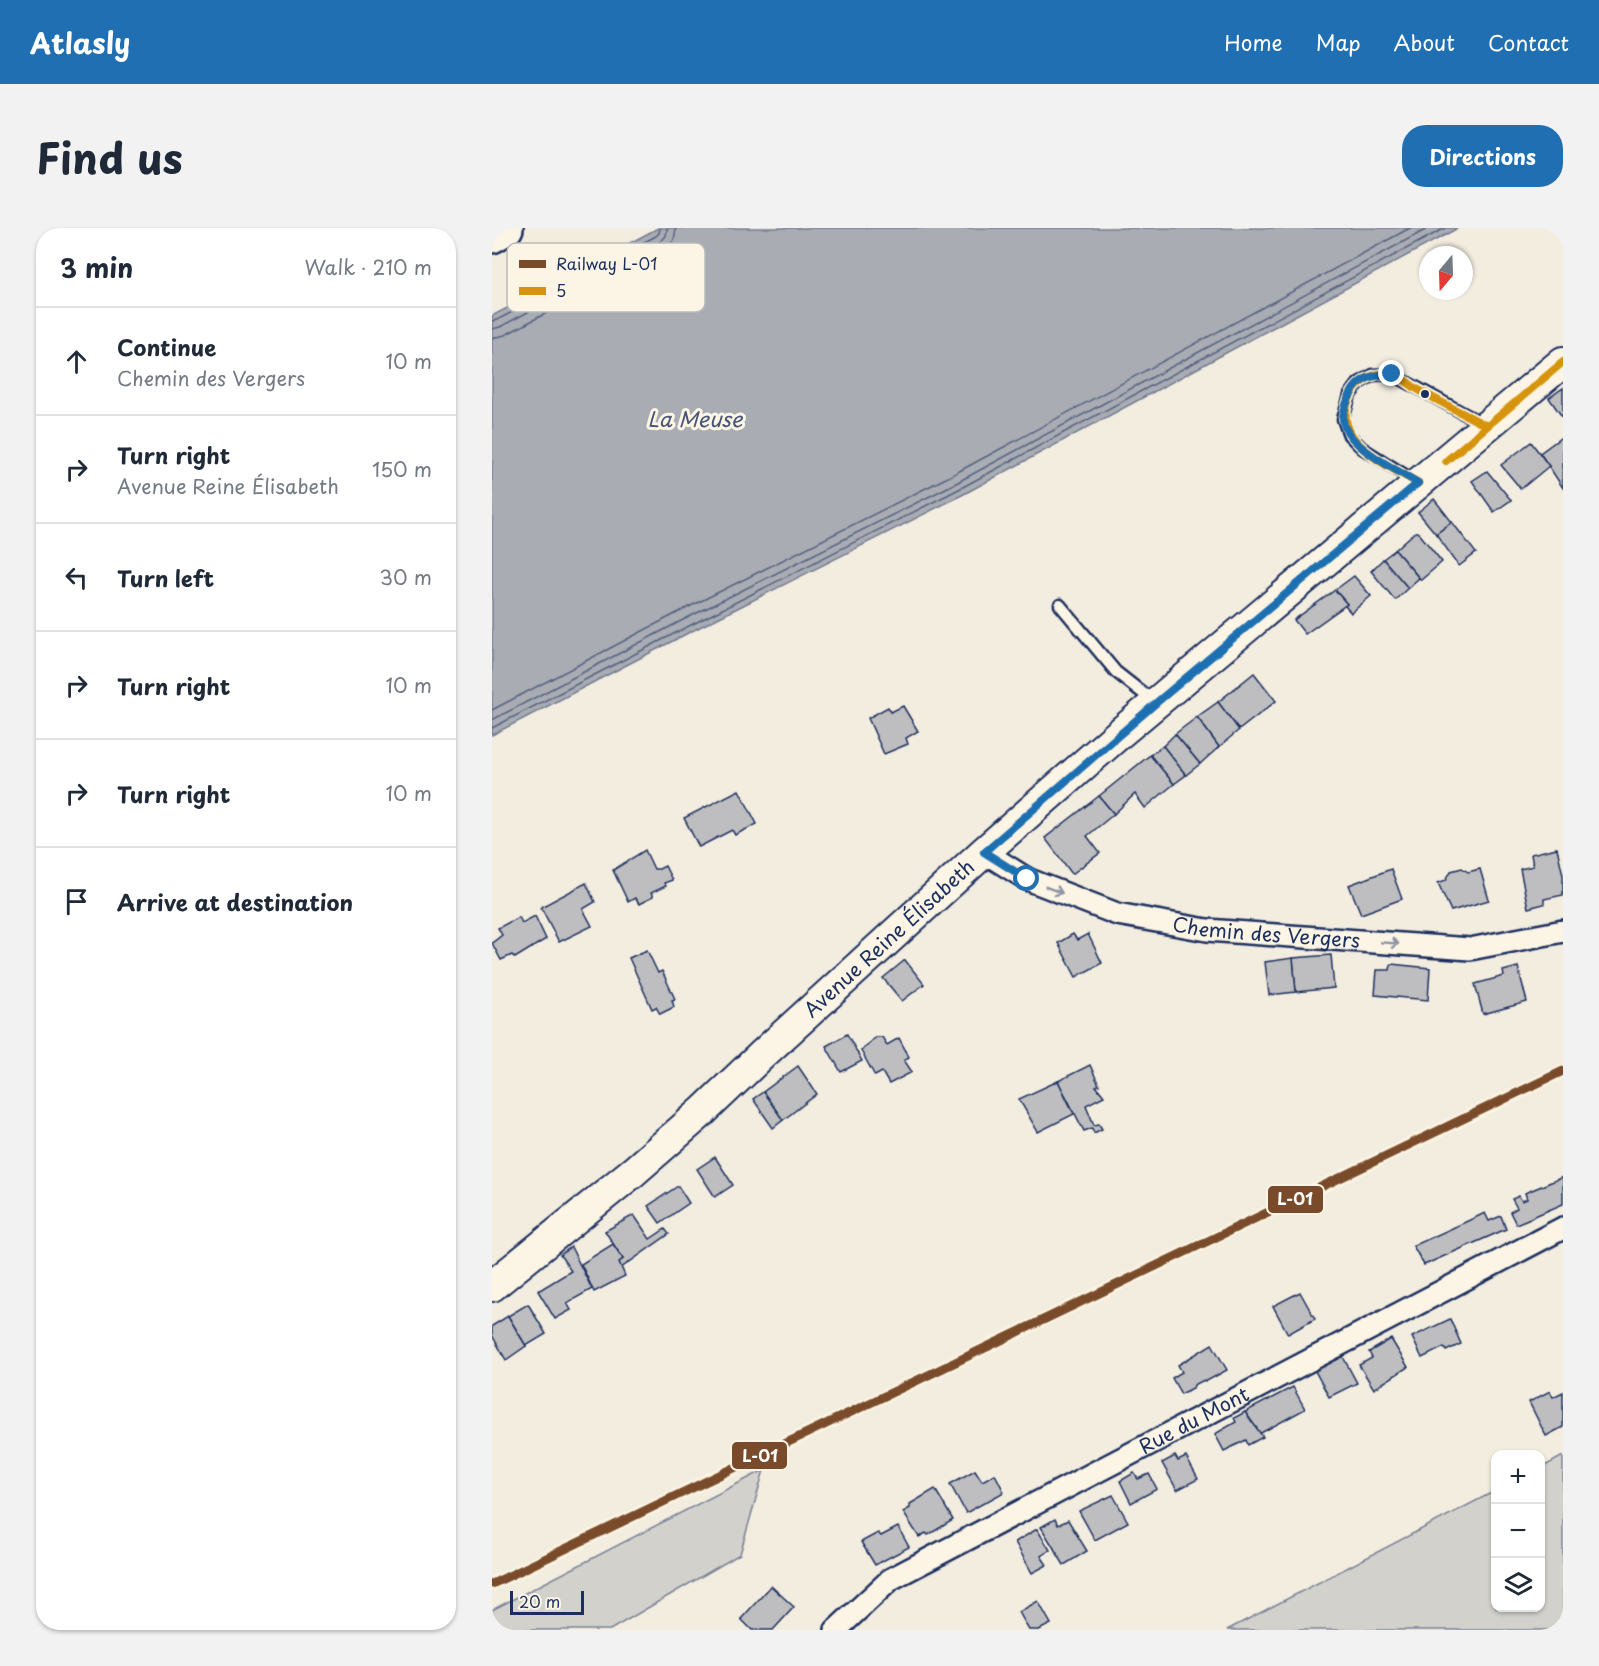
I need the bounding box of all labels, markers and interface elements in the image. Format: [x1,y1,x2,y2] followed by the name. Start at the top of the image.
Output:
[30,21,130,64] text: Atlasly
[1224,26,1283,58] text: Home
[1316,26,1361,58] text: Map
[1394,26,1455,58] text: About
[1488,26,1569,58] text: Contact
[36,125,183,188] text: Find us
[1402,125,1563,187] button: Directions
[507,243,705,312] legend
[1419,246,1473,300] north arrow
[60,248,133,287] text: 3 min
[556,251,657,275] text: Railway L-01
[305,252,432,282] text: Walk · 210 m
[556,278,566,302] text: 5
[117,330,216,363] text: Continue
[60,345,93,378] icon: ahead
[385,346,432,376] text: 10 m
[1378,360,1404,386] route end
[117,363,305,393] text: Chemin des Vergers
[1419,388,1431,400] unlabelled marker
[648,402,744,434] water label: La Meuse
[117,438,230,471] text: Turn right
[60,453,93,486] icon: right
[372,454,432,484] text: 150 m
[117,471,339,501] text: Avenue Reine Élisabeth
[60,561,93,594] icon: left
[117,561,214,594] text: Turn left
[379,562,432,592] text: 30 m
[60,669,93,702] icon: right
[117,669,230,702] text: Turn right
[385,670,432,700] text: 10 m
[60,777,93,810] icon: right
[117,777,230,810] text: Turn right
[385,778,432,808] text: 10 m
[797,852,981,1024] street label: Avenue Reine Élisabeth
[1013,865,1039,891] route start
[60,885,93,918] icon: arrive
[117,885,353,918] text: Arrive at destination
[1044,885,1063,896] one-way arrow
[1170,908,1361,955] street label: Chemin des Vergers
[1379,938,1399,949] one-way arrow
[1267,1185,1324,1214] line badge: L-01
[1277,1186,1313,1210] text: L-01
[1133,1379,1254,1461] street label: Rue du Mont
[731,1441,788,1470] line badge: L-01
[742,1443,778,1467] text: L-01
[1491,1450,1545,1612] map controls
[1491,1450,1545,1504] button: +
[1491,1504,1545,1558] button: −
[1491,1558,1545,1612] button: layers
[510,1588,584,1616] scale bar
[519,1589,560,1613] text: 20 m

